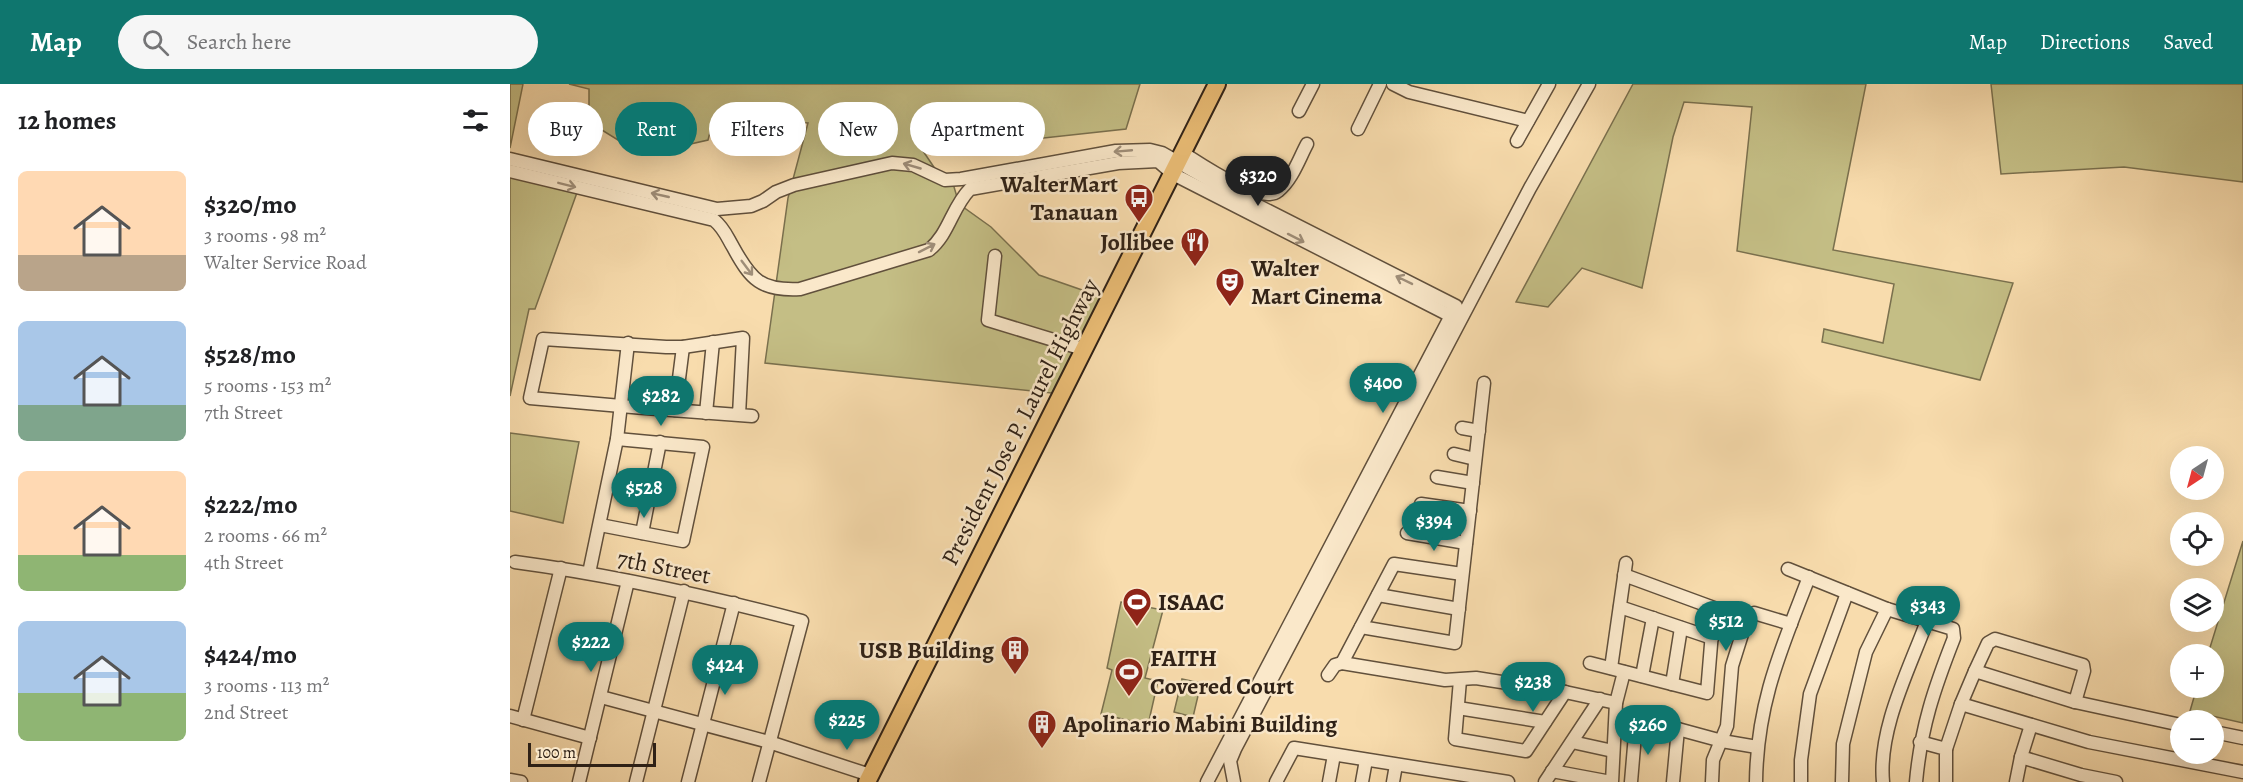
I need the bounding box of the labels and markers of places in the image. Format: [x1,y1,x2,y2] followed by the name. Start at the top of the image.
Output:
[1222,156,1294,207] pin: $320
[999,168,1119,228] place label: WalterMart Tanauan
[1123,182,1155,224] bus stop icon: WalterMart Tanauan
[1100,226,1174,258] place label: Jollibee
[1179,226,1211,268] restaurant icon: Jollibee
[1250,252,1383,312] place label: Walter Mart Cinema
[1214,266,1246,308] theatre icon: Walter Mart Cinema
[1347,363,1419,414] pin: $400
[625,376,697,427] pin: $282
[608,468,680,519] pin: $528
[1398,501,1470,552] pin: $394
[1121,586,1153,628] sports icon: ISAAC
[1158,586,1224,618] place label: ISAAC
[1892,586,1964,637] pin: $343
[1690,601,1762,652] pin: $512
[555,622,627,673] pin: $222
[859,634,995,666] place label: USB Building
[999,634,1031,676] building icon: USB Building
[1150,642,1294,702] place label: FAITH Covered Court
[689,645,761,696] pin: $424
[1113,656,1145,698] sports icon: FAITH Covered Court
[1497,662,1569,713] pin: $238
[811,700,883,751] pin: $225
[1612,705,1684,756] pin: $260
[1026,708,1058,750] building icon: Apolinario Mabini Building
[1062,708,1338,740] place label: Apolinario Mabini Building

